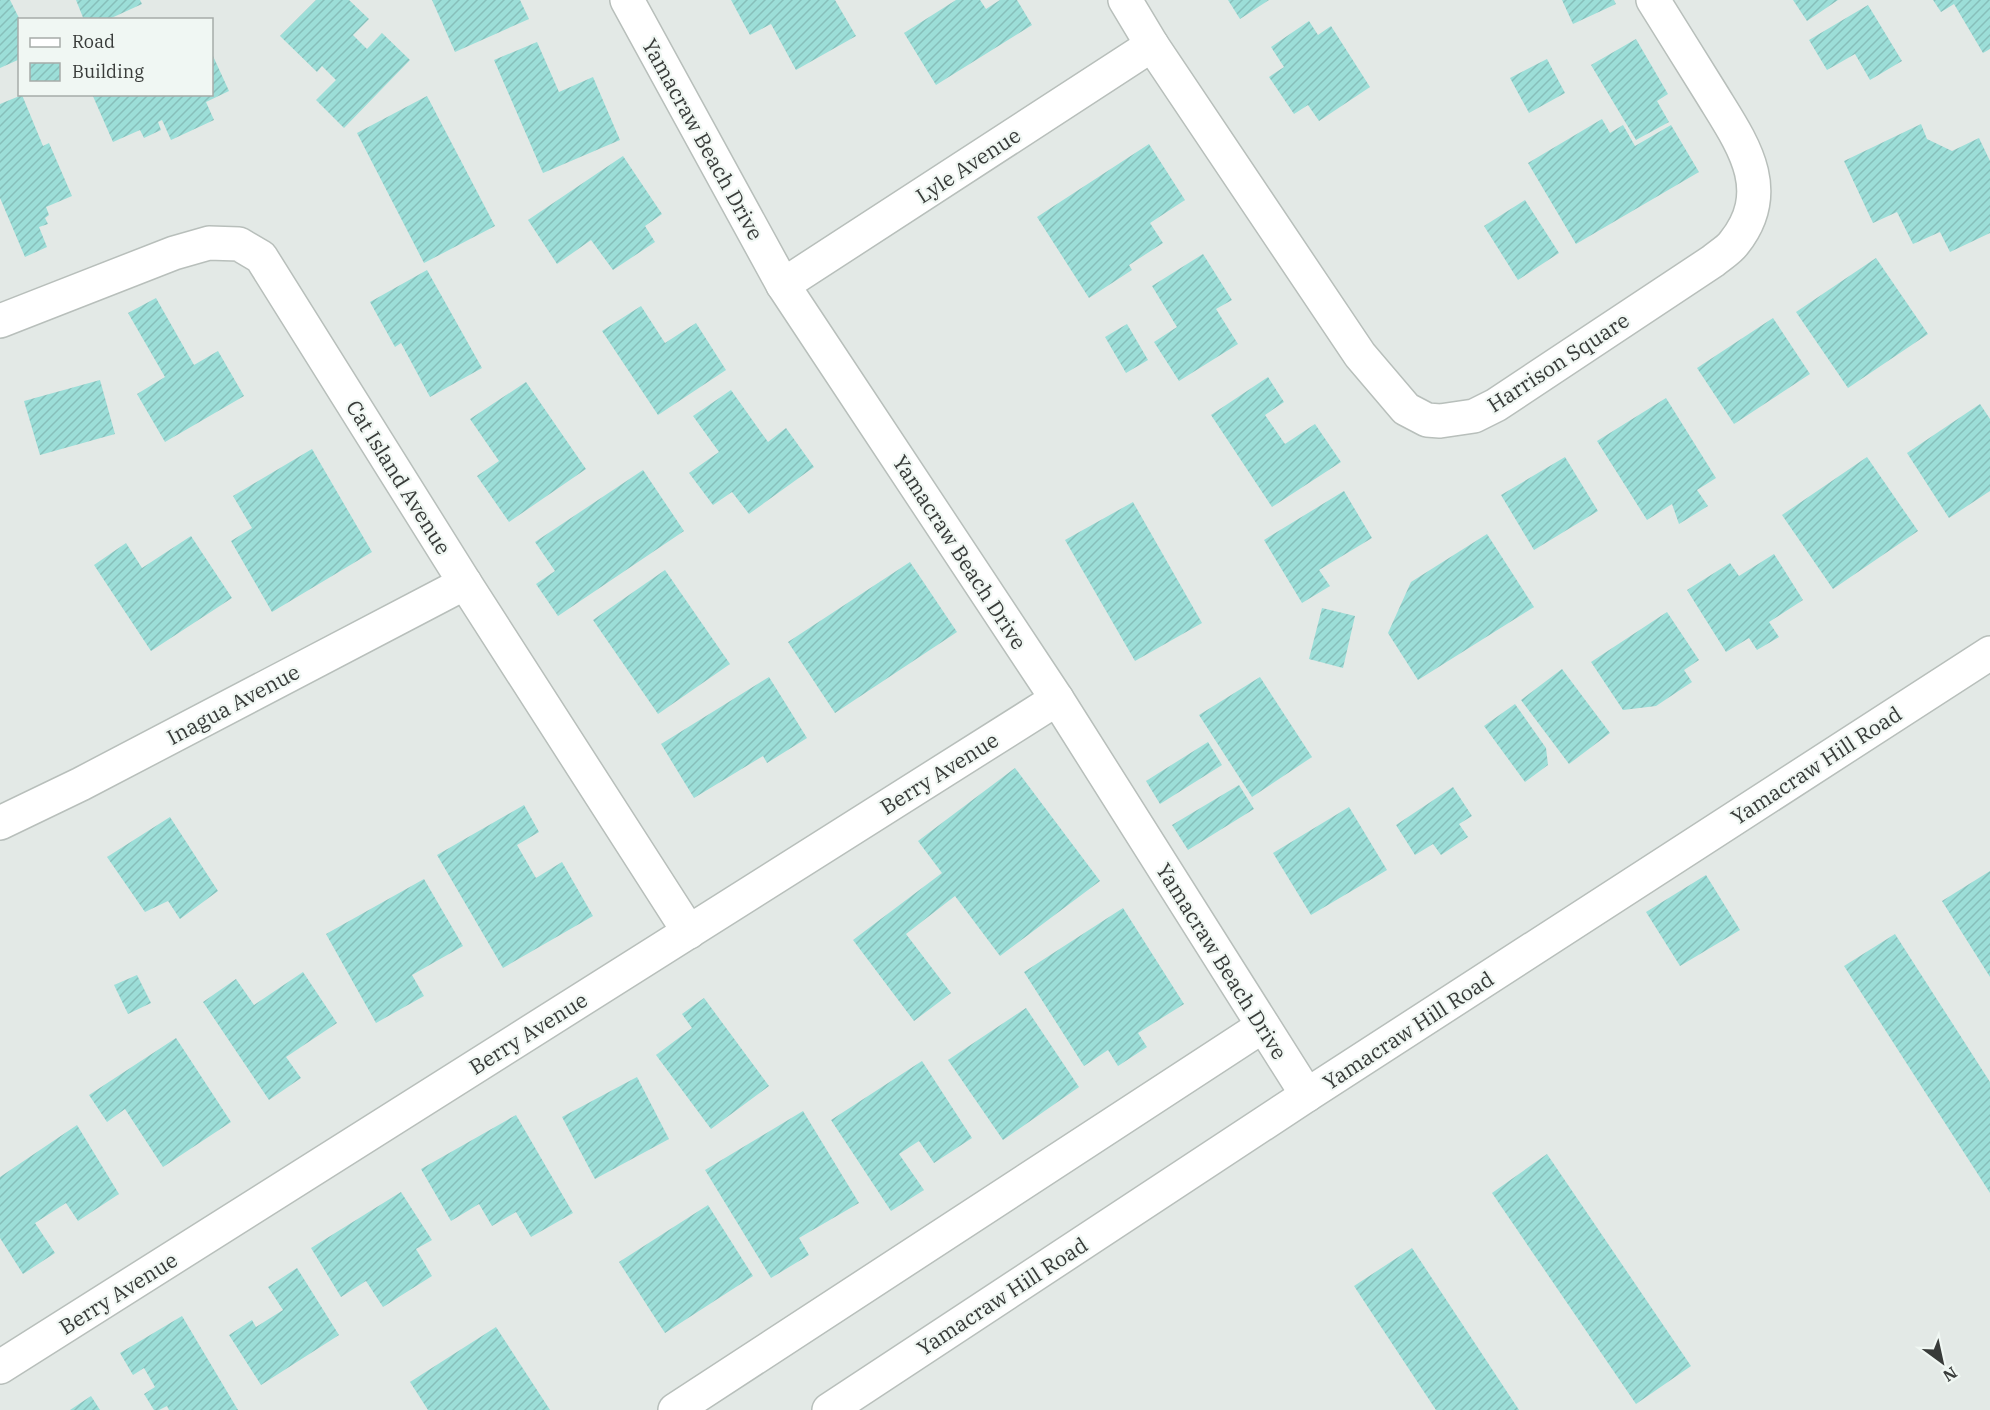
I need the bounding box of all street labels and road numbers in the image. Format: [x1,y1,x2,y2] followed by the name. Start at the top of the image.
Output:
[636,33,770,245] street label: Yamacraw Beach Drive
[910,121,1026,209] street label: Lyle Avenue
[1482,306,1634,418] street label: Harrison Square
[340,394,458,560] street label: Cat Island Avenue
[887,450,1033,654] street label: Yamacraw Beach Drive
[162,657,304,751] street label: Inagua Avenue
[1725,699,1907,831] street label: Yamacraw Hill Road
[875,725,1003,821] street label: Berry Avenue
[1150,858,1294,1064] street label: Yamacraw Beach Drive
[1317,964,1499,1096] street label: Yamacraw Hill Road
[464,985,592,1081] street label: Berry Avenue
[911,1230,1093,1362] street label: Yamacraw Hill Road
[54,1245,182,1341] street label: Berry Avenue

